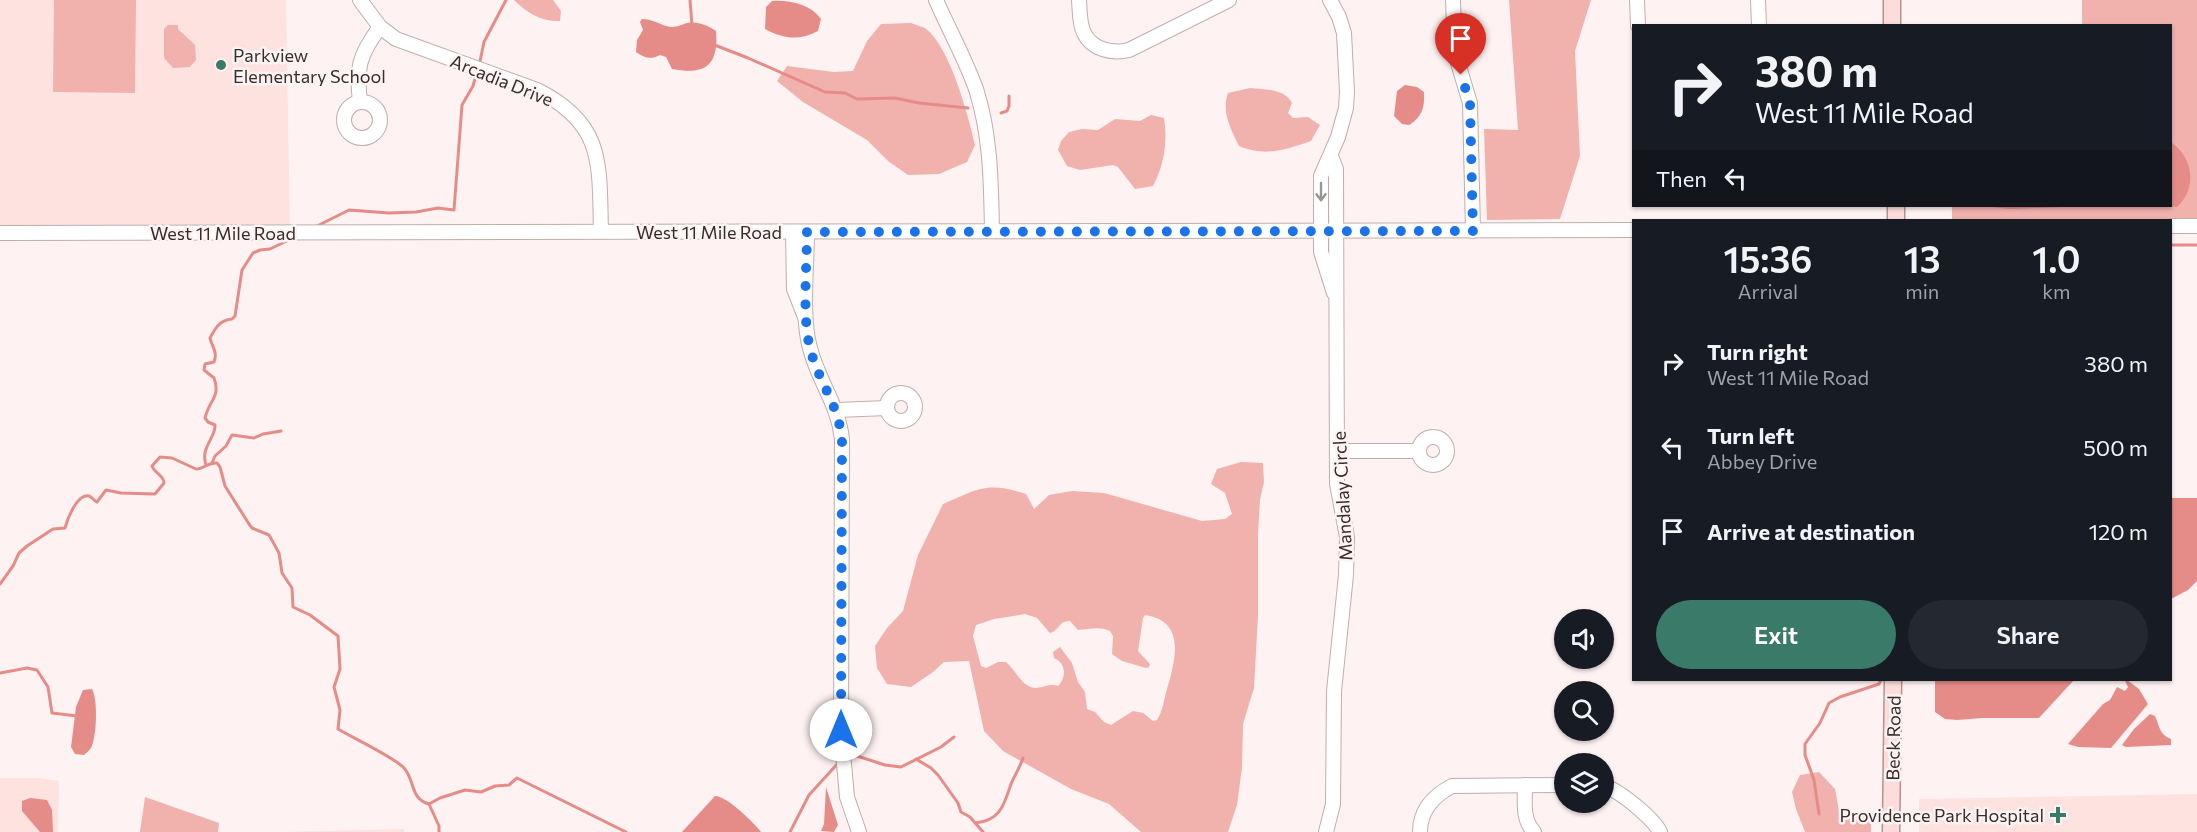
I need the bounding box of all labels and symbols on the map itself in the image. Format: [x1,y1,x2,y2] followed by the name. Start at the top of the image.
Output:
[1435,13,1486,75] pin
[233,44,386,87] place label: Parkview Elementary School
[447,49,557,111] street label: Arcadia Drive
[214,58,228,72] marker: Parkview Elementary School
[1315,182,1326,202] one-way arrow
[636,221,782,243] street label: West 11 Mile Road
[150,222,296,244] street label: West 11 Mile Road
[1328,431,1356,561] street label: Mandalay Circle
[1881,695,1905,781] street label: Beck Road
[809,698,873,762] position arrow
[1839,804,2044,826] place label: Providence Park Hospital
[2049,806,2067,824] marker: Providence Park Hospital

